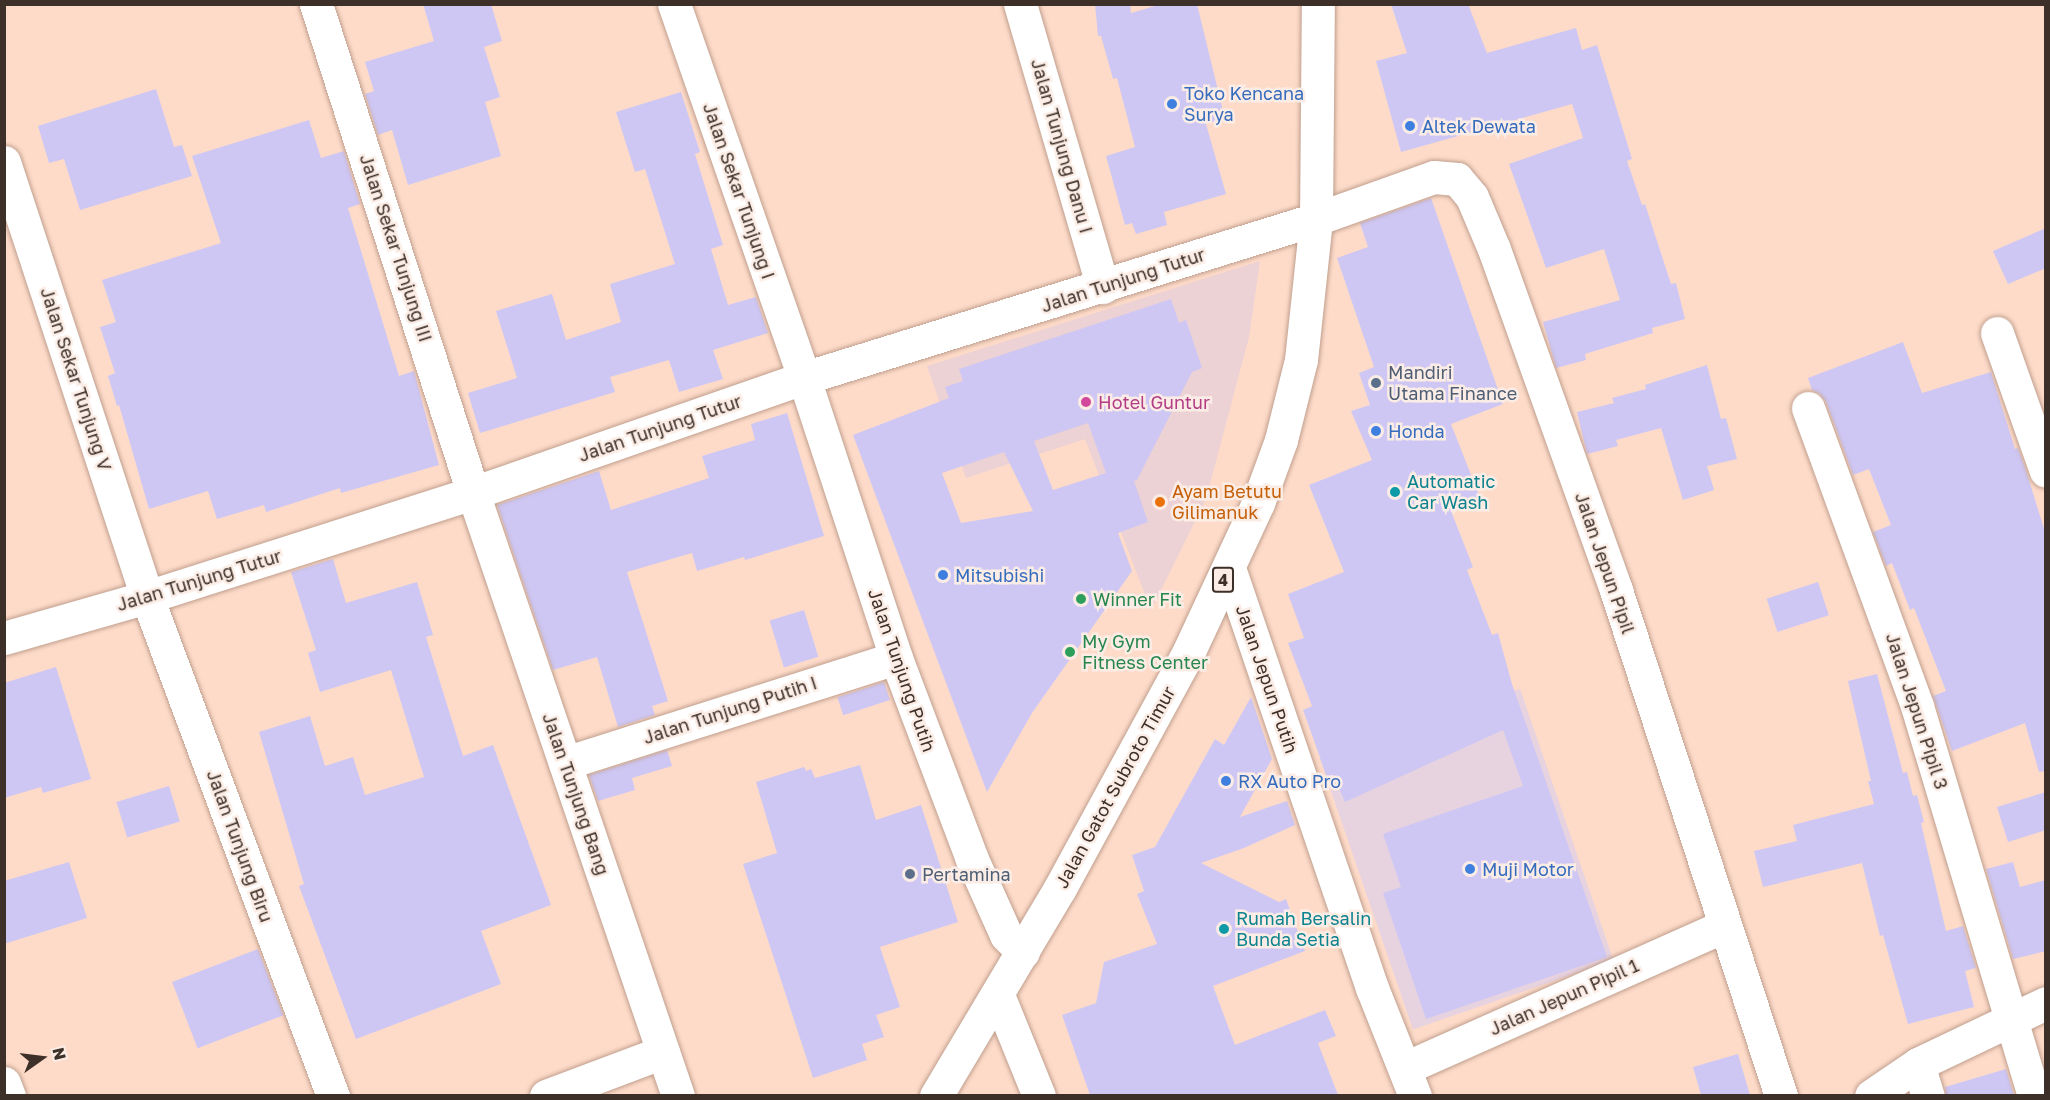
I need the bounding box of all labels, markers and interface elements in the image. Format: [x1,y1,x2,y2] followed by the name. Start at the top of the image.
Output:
[1027,56,1097,236] street label: Jalan Tunjung Danu I
[1184,83,1304,125] place label: Toko Kencana Surya
[1165,97,1179,111] marker: Toko Kencana Surya
[699,100,779,282] street label: Jalan Sekar Tunjung I
[1422,115,1536,137] place label: Altek Dewata
[1403,119,1417,133] marker: Altek Dewata
[355,151,437,345] street label: Jalan Sekar Tunjung III
[1038,243,1208,317] street label: Jalan Tunjung Tutur
[36,285,116,473] street label: Jalan Sekar Tunjung V
[1388,362,1517,404] place label: Mandiri Utama Finance
[1369,376,1383,390] marker: Mandiri Utama Finance
[576,390,744,466] street label: Jalan Tunjung Tutur
[1098,391,1210,413] place label: Hotel Guntur
[1079,395,1093,409] marker: Hotel Guntur
[1388,420,1445,442] place label: Honda
[1369,424,1383,438] marker: Honda
[1407,471,1495,514] place label: Automatic Car Wash
[1172,481,1282,524] place label: Ayam Betutu Gilimanuk
[1388,485,1402,499] marker: Automatic Car Wash
[1571,490,1639,636] street label: Jalan Jepun Pipil
[1153,495,1167,509] marker: Ayam Betutu Gilimanuk
[114,545,284,615] street label: Jalan Tunjung Tutur
[955,564,1044,586] place label: Mitsubishi
[1211,567,1235,593] road number: 4
[936,568,950,582] marker: Mitsubishi
[864,586,940,754] street label: Jalan Tunjung Putih
[1093,588,1182,610] place label: Winner Fit
[1074,592,1088,606] marker: Winner Fit
[1231,602,1303,756] street label: Jalan Jepun Putih
[1882,630,1952,792] street label: Jalan Jepun Pipil 3
[1082,631,1208,674] place label: My Gym Fitness Center
[1063,645,1077,659] marker: My Gym Fitness Center
[640,672,820,748] street label: Jalan Tunjung Putih I
[1050,682,1180,892] street label: Jalan Gatot Subroto Timur
[538,710,614,878] street label: Jalan Tunjung Bang
[202,767,278,925] street label: Jalan Tunjung Biru
[1238,770,1341,792] place label: RX Auto Pro
[1219,774,1233,788] marker: RX Auto Pro
[1482,858,1574,880] place label: Muji Motor
[1463,862,1477,876] marker: Muji Motor
[922,863,1011,885] place label: Pertamina
[903,867,917,881] marker: Pertamina
[1236,908,1371,950] place label: Rumah Bersalin Bunda Setia
[1217,922,1231,936] marker: Rumah Bersalin Bunda Setia
[1486,954,1642,1040] street label: Jalan Jepun Pipil 1
[12,1028,72,1088] north arrow
[48,1045,71,1062] text: N

